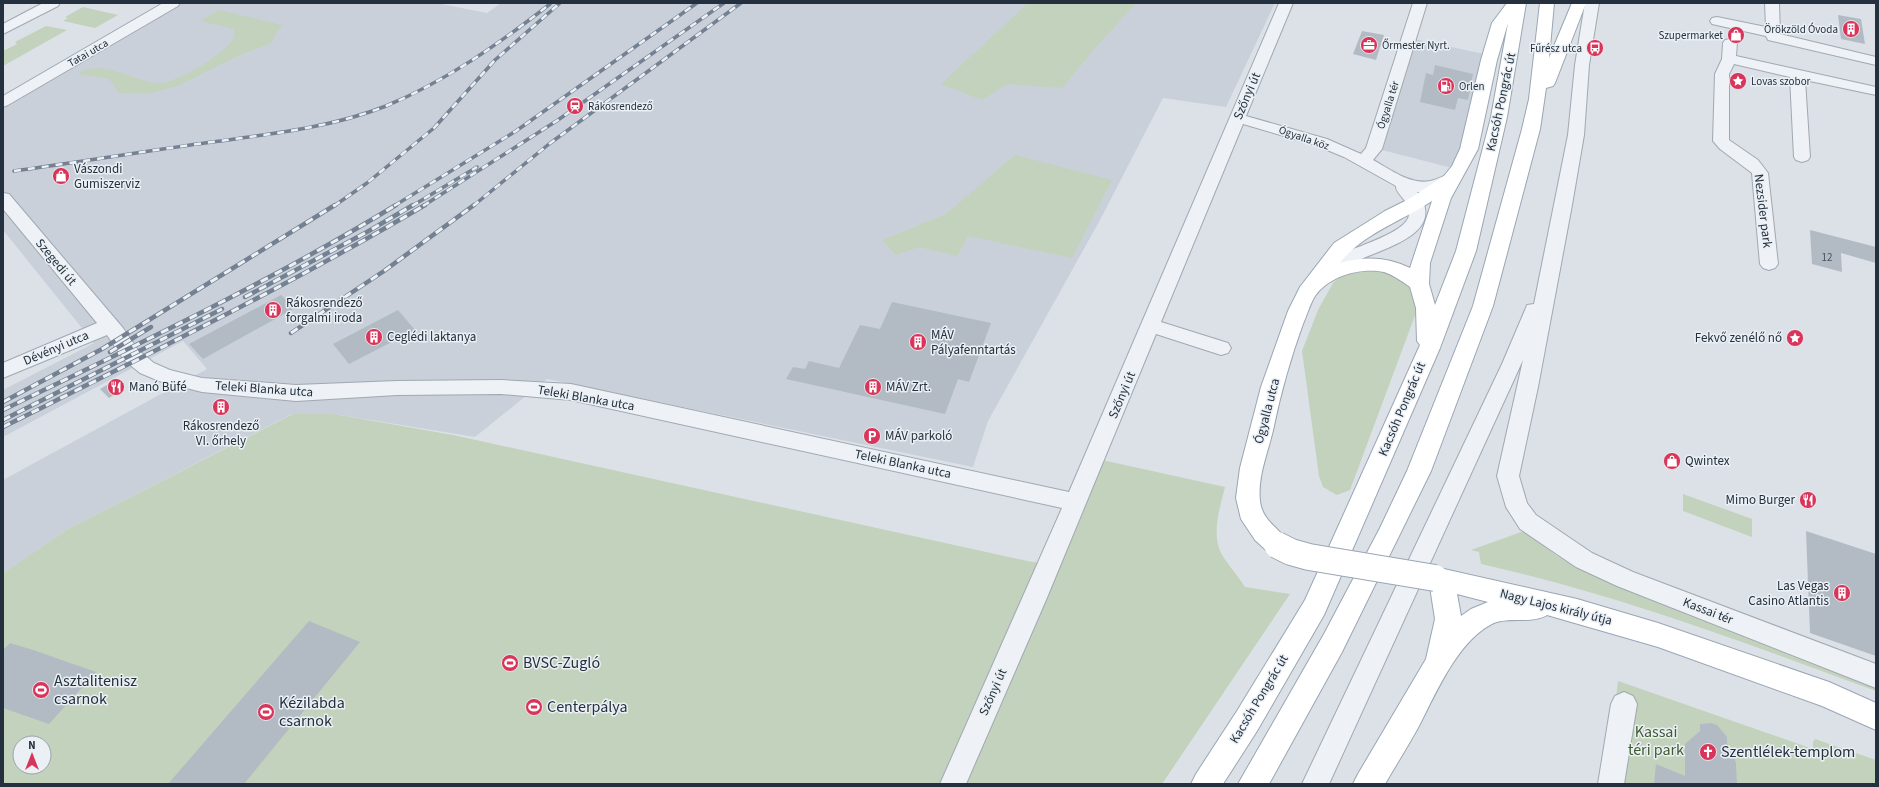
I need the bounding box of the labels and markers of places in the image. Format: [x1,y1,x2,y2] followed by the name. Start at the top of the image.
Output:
[1841,19,1861,39] building icon: Örökzöld Óvoda
[1764,22,1838,37] place label: Örökzöld Óvoda
[1726,25,1746,45] shop icon: Szupermarket
[1658,28,1723,43] place label: Szupermarket
[1359,35,1379,55] office icon: Őrmester Nyrt.
[1382,38,1450,53] place label: Őrmester Nyrt.
[1585,38,1605,58] bus stop icon: Fűrész utca
[1530,41,1582,56] place label: Fűrész utca
[1728,71,1748,91] place icon: Lovas szobor
[1751,74,1811,89] place label: Lovas szobor
[1436,76,1456,96] fuel station icon: Orlen
[1459,79,1484,94] place label: Orlen
[565,96,585,116] station icon: Rákosrendező
[588,99,653,114] place label: Rákosrendező
[74,160,140,193] place label: Vászondi Gumiszerviz
[51,166,71,186] shop icon: Vászondi Gumiszerviz
[286,294,363,327] place label: Rákosrendező forgalmi iroda
[263,300,283,320] building icon: Rákosrendező forgalmi iroda
[931,326,1016,359] place label: MÁV Pályafenntartás
[364,327,384,347] building icon: Ceglédi laktanya
[387,328,476,346] place label: Ceglédi laktanya
[1785,328,1805,348] place icon: Fekvő zenélő nő
[1695,329,1782,347] place label: Fekvő zenélő nő
[908,332,928,352] building icon: MÁV Pályafenntartás
[106,377,126,397] restaurant icon: Manó Büfé
[863,377,883,397] building icon: MÁV Zrt.
[129,378,187,396] place label: Manó Büfé
[886,378,931,396] place label: MÁV Zrt.
[211,397,231,417] building icon: Rákosrendező VI. őrhely
[183,417,259,450] place label: Rákosrendező VI. őrhely
[862,426,882,446] parking icon: MÁV parkoló
[885,427,952,445] place label: MÁV parkoló
[1662,451,1682,471] shop icon: Qwintex
[1685,452,1730,470] place label: Qwintex
[1798,490,1818,510] restaurant icon: Mimo Burger
[1725,491,1795,509] place label: Mimo Burger
[1748,577,1830,610] place label: Las Vegas Casino Atlantis
[1832,583,1852,603] building icon: Las Vegas Casino Atlantis
[523,652,600,674] place label: BVSC-Zugló
[500,653,520,673] sports icon: BVSC-Zugló
[54,670,137,710] place label: Asztalitenisz csarnok
[31,680,51,700] sports icon: Asztalitenisz csarnok
[279,692,345,732] place label: Kézilabda csarnok
[547,696,628,718] place label: Centerpálya
[524,697,544,717] sports icon: Centerpálya
[256,702,276,722] sports icon: Kézilabda csarnok
[1721,741,1855,763] place label: Szentlélek-templom
[1698,742,1718,762] church icon: Szentlélek-templom

